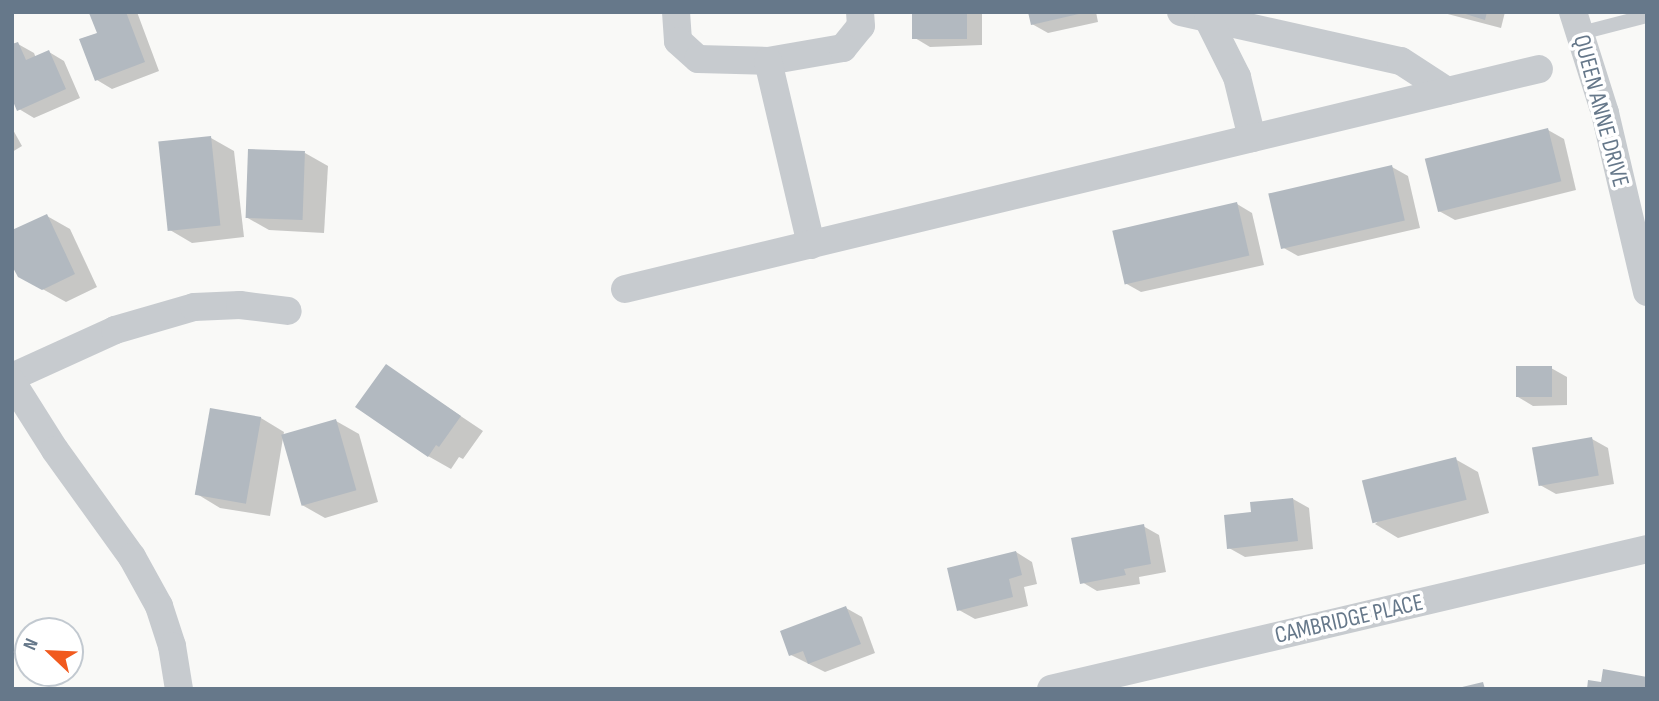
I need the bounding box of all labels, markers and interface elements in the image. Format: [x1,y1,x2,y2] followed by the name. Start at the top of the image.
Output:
[1567,32,1635,190] street label: QUEEN ANNE DRIVE
[1272,588,1426,650] street label: CAMBRIDGE PLACE
[14,617,84,687] north arrow
[18,635,44,654] text: N

